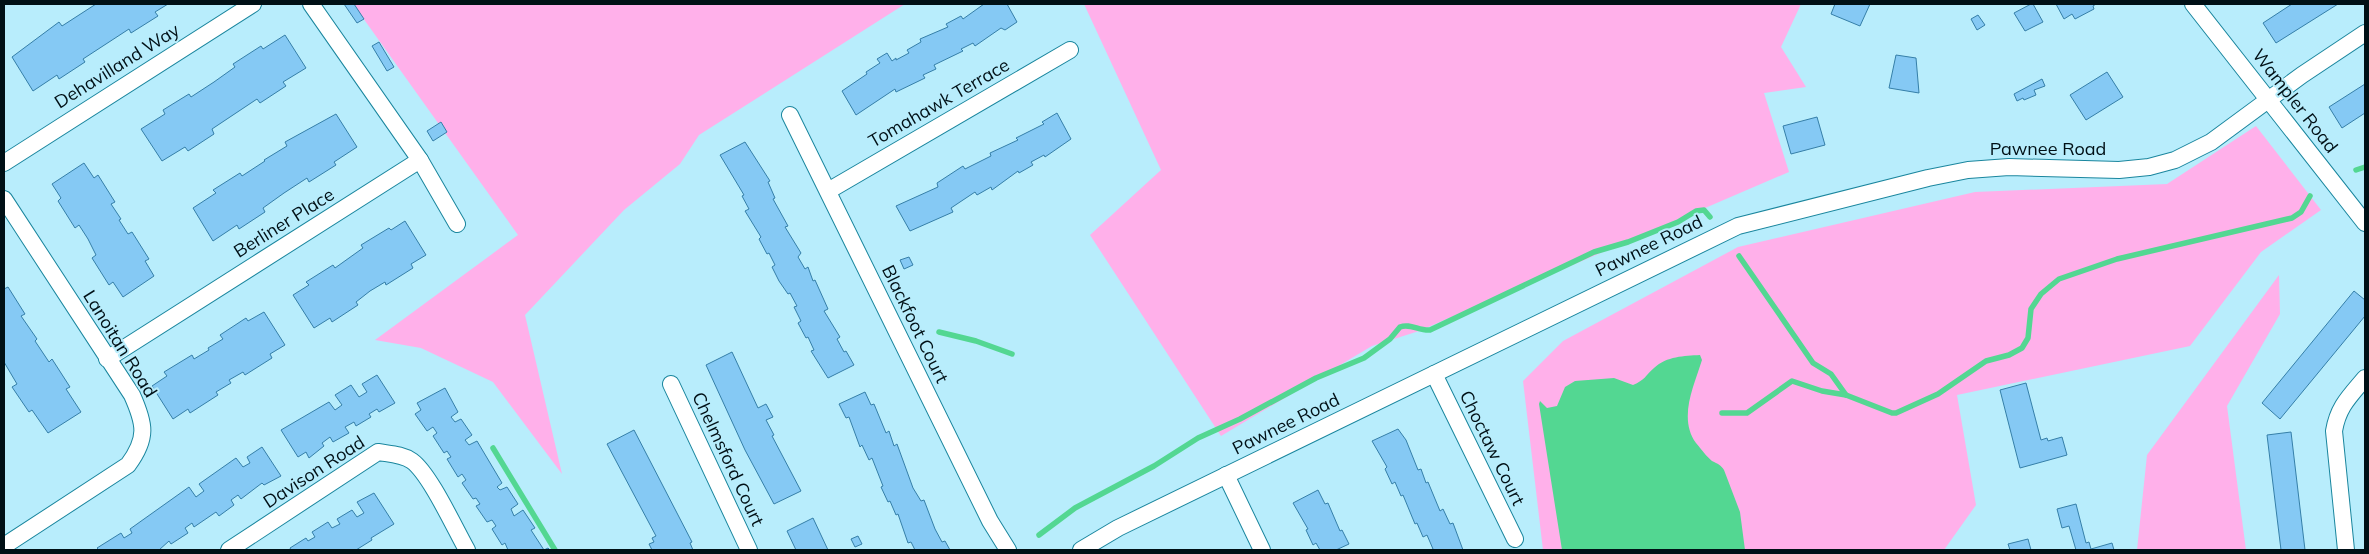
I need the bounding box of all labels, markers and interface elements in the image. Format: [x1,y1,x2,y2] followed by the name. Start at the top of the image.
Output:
[50,18,184,113] street label: Dehavilland Way
[2248,44,2343,157] street label: Wampler Road
[864,53,1013,152] street label: Tomahawk Terrace
[1990,137,2106,160] street label: Pawnee Road
[229,183,338,263] street label: Berliner Place
[1591,210,1706,281] street label: Pawnee Road
[877,261,954,387] street label: Blackfoot Court
[78,286,163,402] street label: Lanoitan Road
[1455,387,1530,509] street label: Choctaw Court
[687,388,770,530] street label: Chelmsford Court
[1228,388,1343,459] street label: Pawnee Road
[259,430,369,513] street label: Davison Road

